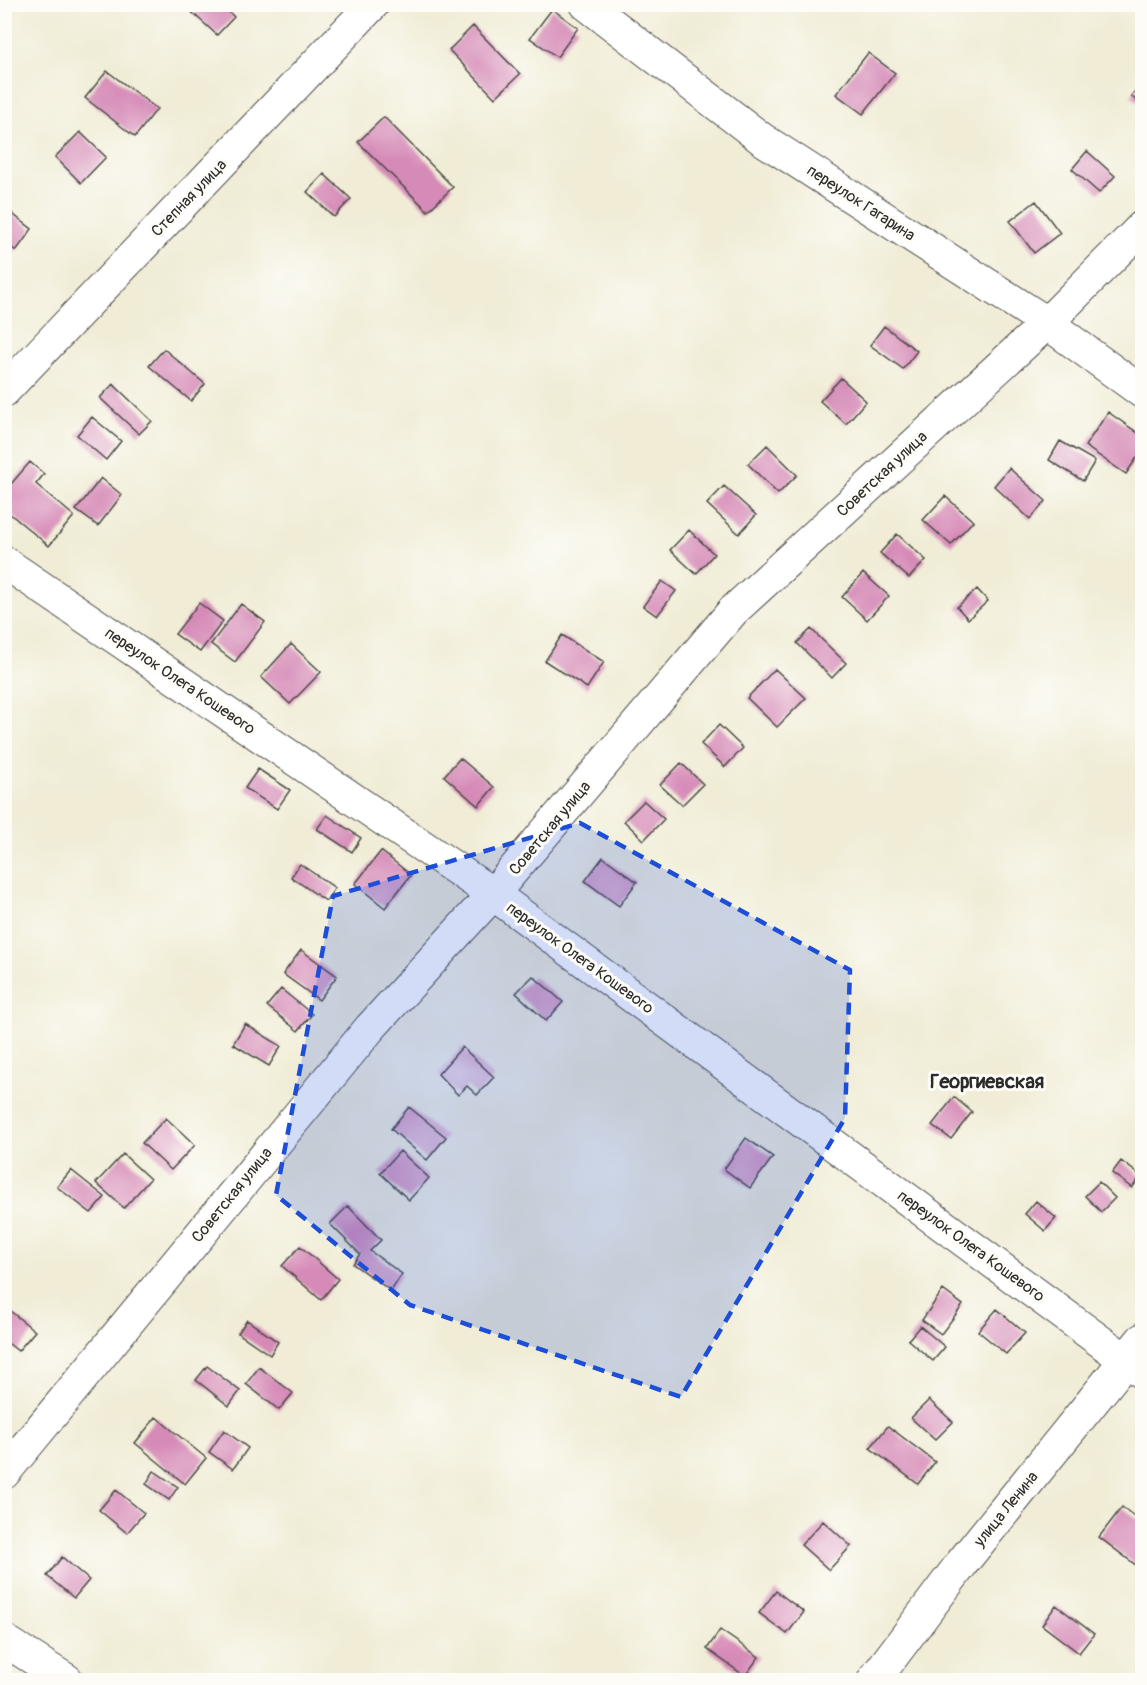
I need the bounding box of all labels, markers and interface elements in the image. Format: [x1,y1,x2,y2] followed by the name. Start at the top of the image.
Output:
[147,155,231,241] street label: Степная улица
[803,161,919,245] street label: переулок Гагарина
[832,427,932,521] street label: Советская улица
[101,623,259,739] street label: переулок Олега Кошевого
[505,777,595,879] street label: Советская улица
[502,898,658,1018] street label: переулок Олега Кошевого
[930,1069,1044,1094] district label: Георгиевская
[187,1143,277,1247] street label: Советская улица
[893,1186,1049,1306] street label: переулок Олега Кошевого
[969,1467,1043,1552] street label: улица Ленина

